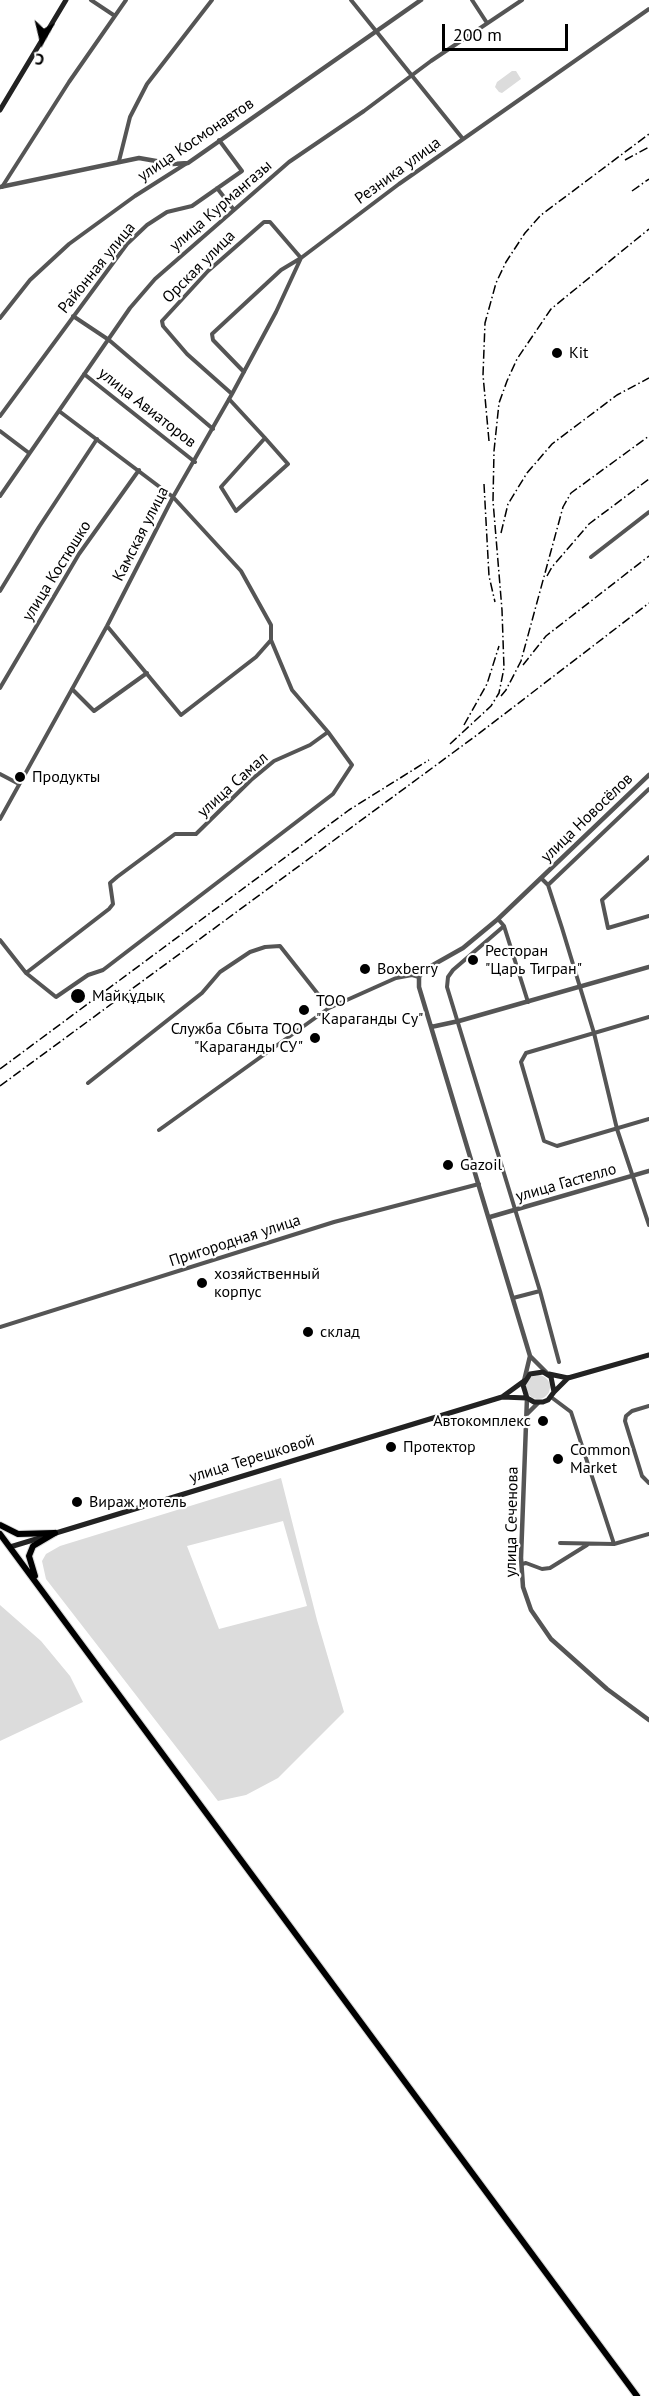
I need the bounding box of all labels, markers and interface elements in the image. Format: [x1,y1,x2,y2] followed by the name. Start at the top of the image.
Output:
[12,12,72,72] north arrow
[445,12,571,50] scale bar
[453,23,502,46] text: 200 m
[34,49,45,70] text: С
[134,94,258,186] street label: улица Космонавтов
[351,133,445,209] street label: Резника улица
[166,156,276,256] street label: улица Курмангазы
[54,219,140,317] street label: Районная улица
[159,227,239,307] street label: Орская улица
[569,343,588,363] place label: Kit
[550,346,564,360] marker: Kit
[94,364,200,452] street label: улица Авиаторов
[109,484,173,584] street label: Камская улица
[18,517,96,625] street label: улица Костюшко
[194,748,272,822] street label: улица Самал
[32,767,100,787] place label: Продукты
[537,769,637,867] street label: улица Новосёлов
[13,770,27,784] marker: Продукты
[485,941,582,979] place label: Ресторан "Царь Тигран"
[466,953,480,967] marker: Ресторан "Царь Тигран"
[377,959,438,979] place label: Boxberry
[358,962,372,976] marker: Boxberry
[92,986,164,1006] place label: Майқұдық
[69,987,87,1005] marker: Майқұдық
[316,991,423,1029] place label: ТОО "Караганды Су"
[297,1003,311,1017] marker: ТОО "Караганды Су"
[171,1019,303,1057] place label: Служба Сбыта ТОО "Караганды СУ"
[308,1031,322,1045] marker: Служба Сбыта ТОО "Караганды СУ"
[460,1155,502,1175] place label: Gazoil
[441,1158,455,1172] marker: Gazoil
[513,1159,619,1207] street label: улица Гастелло
[167,1211,303,1271] street label: Пригородная улица
[214,1264,320,1302] place label: хозяйственный корпус
[195,1276,209,1290] marker: хозяйственный корпус
[320,1322,360,1342] place label: склад
[301,1325,315,1339] marker: склад
[433,1411,531,1431] place label: Автокомплекс
[536,1414,550,1428] marker: Автокомплекс
[187,1431,317,1487] street label: улица Терешковой
[403,1437,476,1457] place label: Протектор
[384,1440,398,1454] marker: Протектор
[570,1440,630,1478] place label: Common Market
[551,1452,565,1466] marker: Common Market
[501,1466,523,1578] street label: улица Сеченова
[89,1492,186,1512] place label: Вираж мотель
[70,1495,84,1509] marker: Вираж мотель

